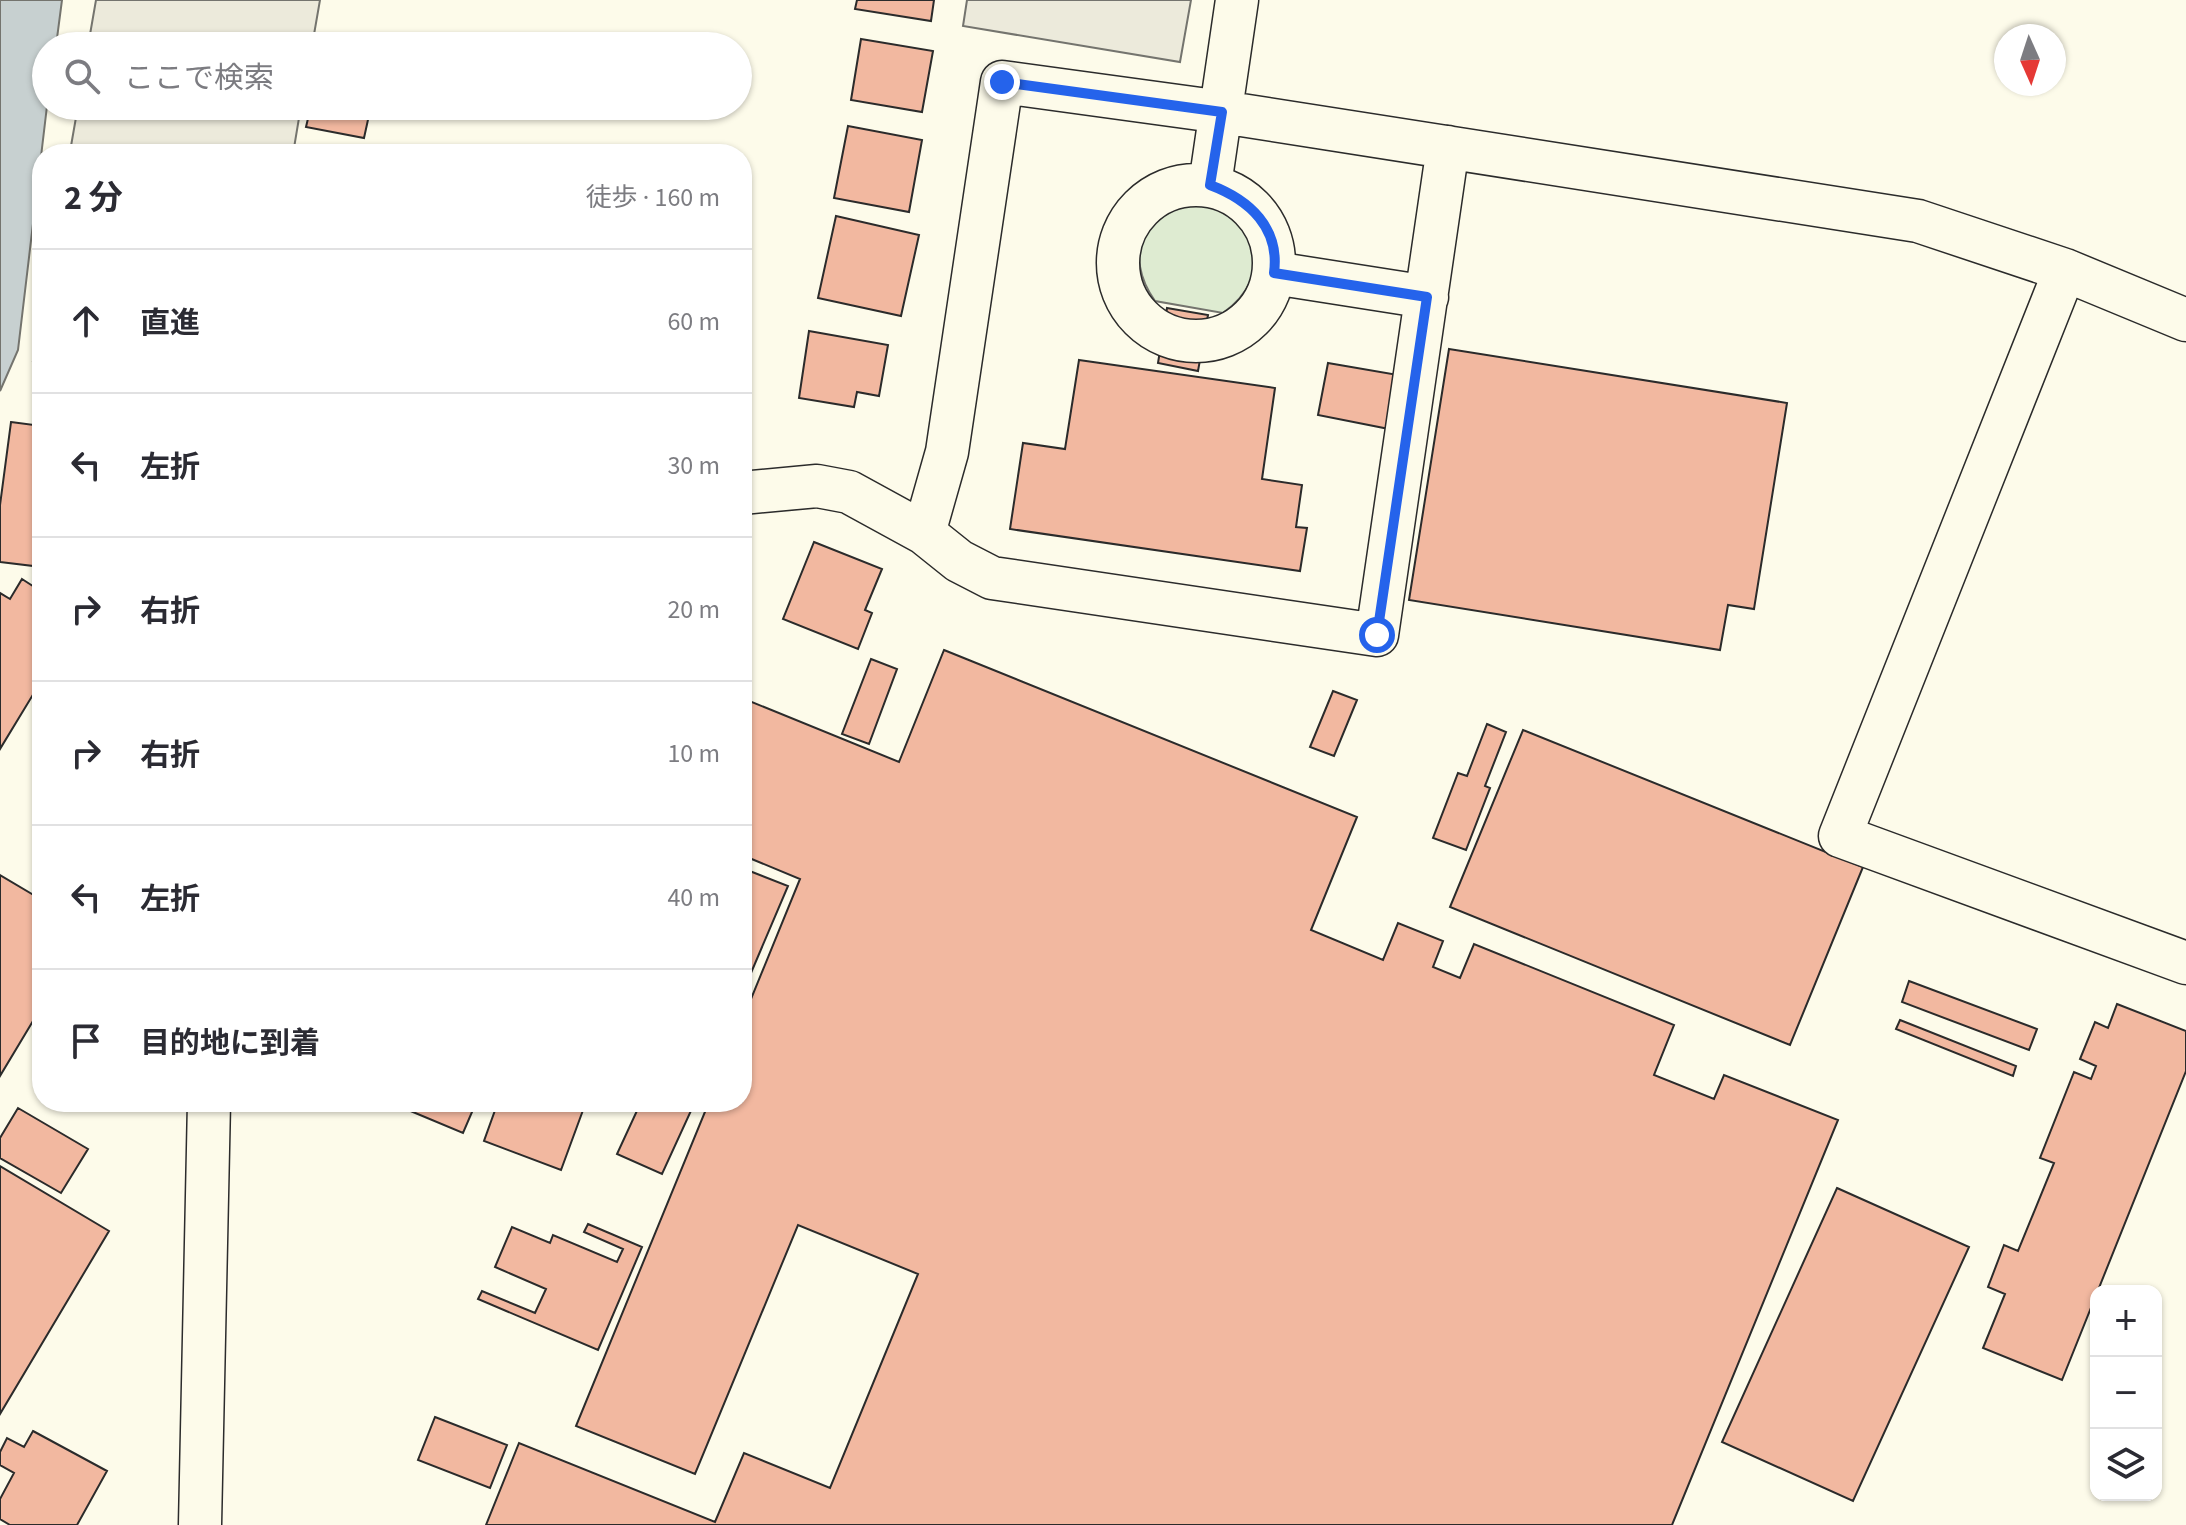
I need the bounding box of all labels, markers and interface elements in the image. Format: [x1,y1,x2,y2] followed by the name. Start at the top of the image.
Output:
[1994,24,2066,96] north arrow
[32,32,752,120] search box
[60,54,104,98] icon: search
[124,57,274,100] text: ここで検索
[984,64,1020,100] route end
[64,174,123,223] text: 2 分
[586,179,720,216] text: 徒歩 · 160 m
[64,299,108,343] icon: ahead
[140,302,200,345] text: 直進
[667,303,720,340] text: 60 m
[64,443,108,487] icon: left
[140,446,200,489] text: 左折
[667,447,720,484] text: 30 m
[64,587,108,631] icon: right
[140,590,200,633] text: 右折
[667,591,720,628] text: 20 m
[1359,617,1395,653] route start
[64,731,108,775] icon: right
[140,734,200,777] text: 右折
[667,735,720,772] text: 10 m
[64,875,108,919] icon: left
[140,878,200,921] text: 左折
[667,879,720,916] text: 40 m
[64,1019,108,1063] icon: arrive
[140,1022,320,1065] text: 目的地に到着
[2090,1285,2162,1501] map controls
[2090,1285,2162,1357] button: +
[2090,1357,2162,1429] button: −
[2090,1429,2162,1501] button: layers

